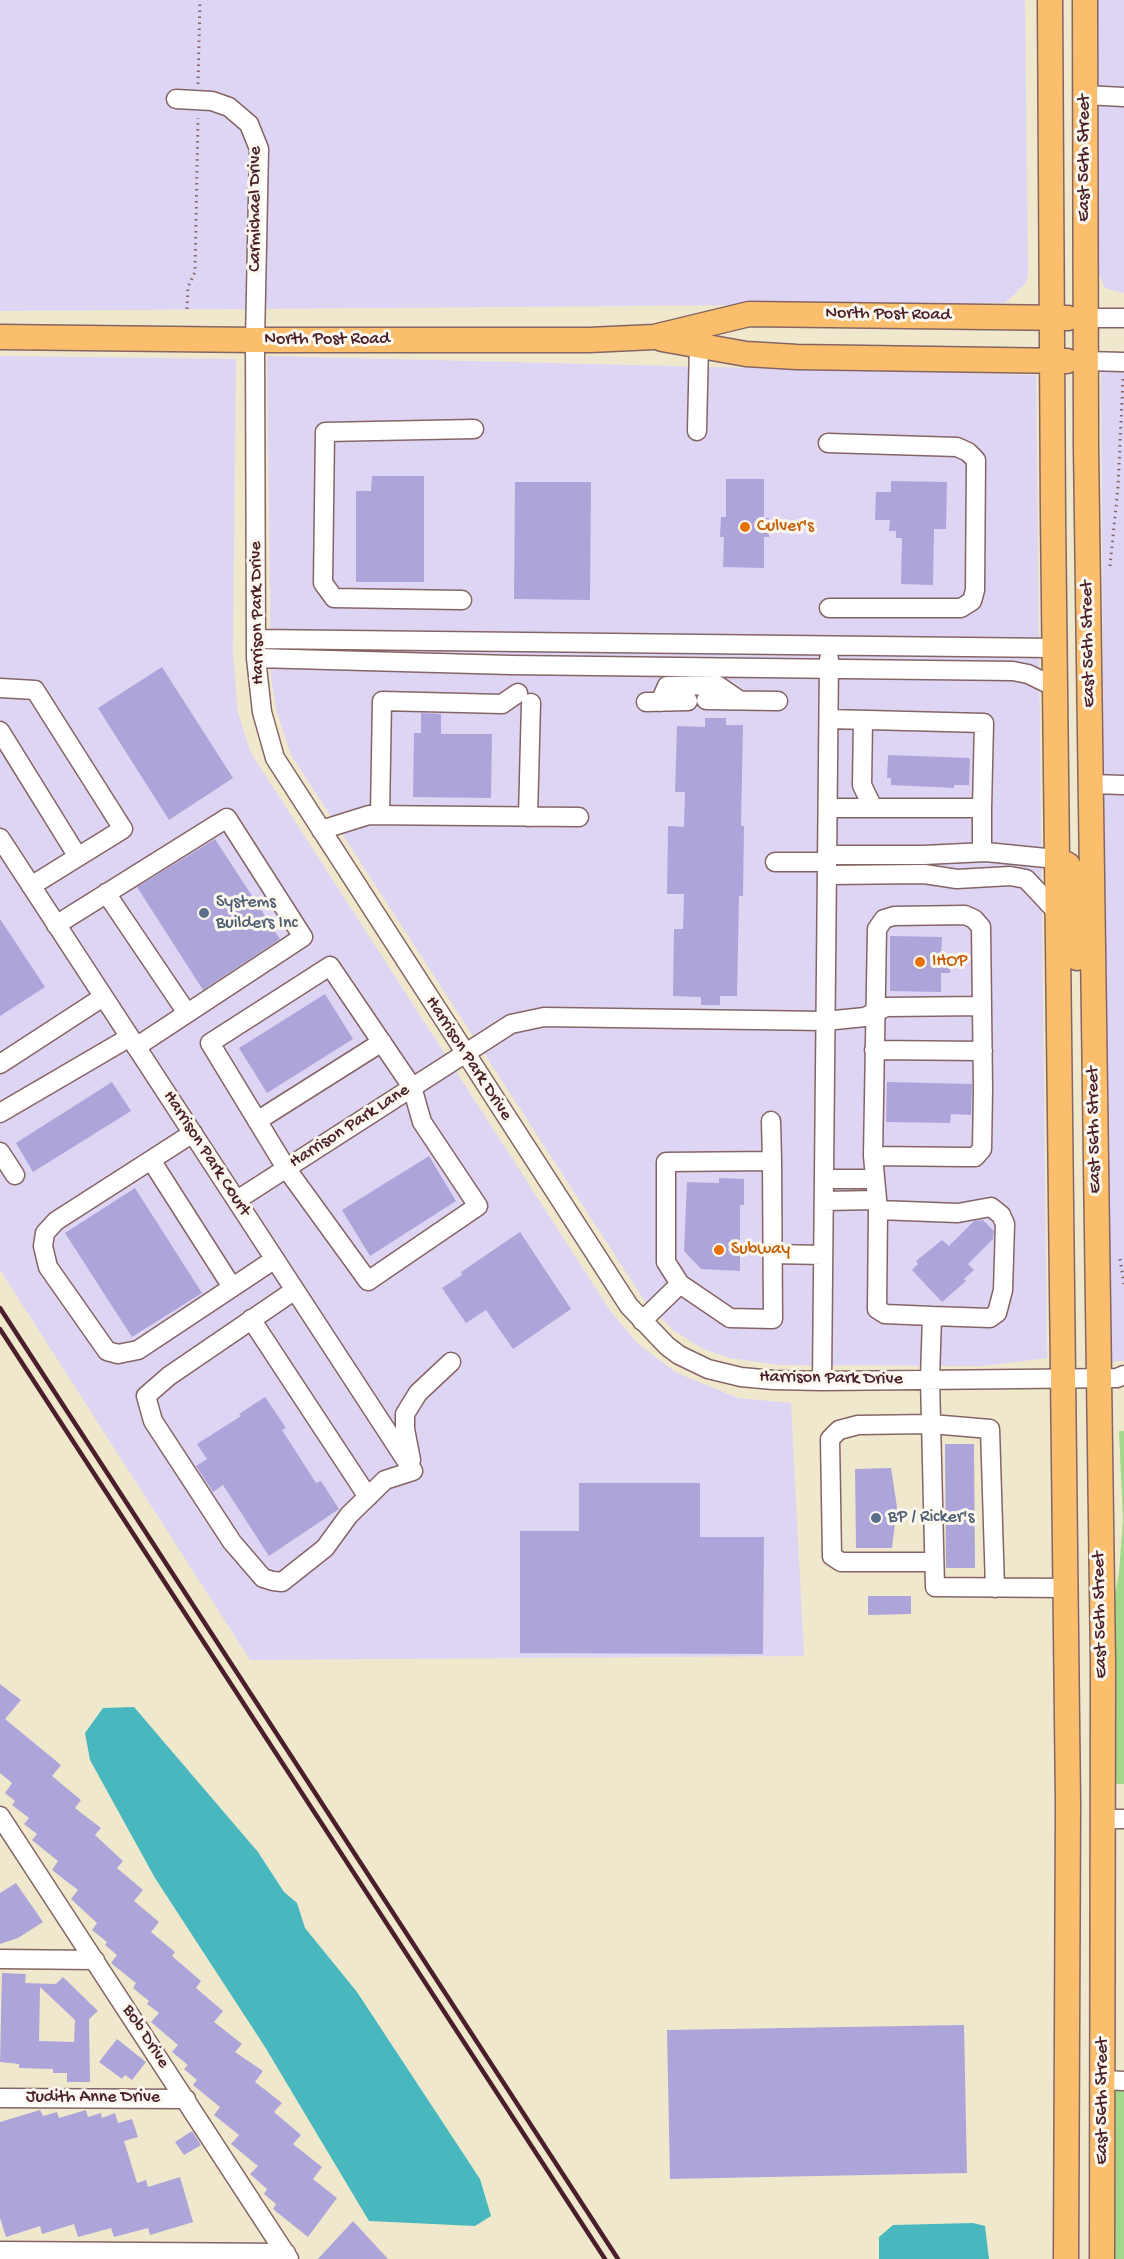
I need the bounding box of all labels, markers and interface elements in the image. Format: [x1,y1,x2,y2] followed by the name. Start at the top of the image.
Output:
[1074,94,1096,222] street label: East 56th Street
[245,146,267,272] street label: Carmichael Drive
[825,303,951,327] street label: North Post Road
[264,329,390,351] street label: North Post Road
[757,516,814,538] place label: Culver's
[738,520,752,534] marker: Culver's
[246,541,270,685] street label: Harrison Park Drive
[1077,580,1101,708] street label: East 56th Street
[216,892,298,934] place label: Systems Builders Inc
[197,906,211,920] marker: Systems Builders Inc
[932,951,967,973] place label: IHOP
[913,955,927,969] marker: IHOP
[420,993,516,1125] street label: Harrison Park Drive
[1083,1066,1107,1194] street label: East 56th Street
[286,1080,414,1174] street label: Harrison Park Lane
[157,1087,255,1221] street label: Harrison Park Court
[731,1239,790,1261] place label: Subway
[712,1243,726,1257] marker: Subway
[759,1367,903,1391] street label: Harrison Park Drive
[888,1507,974,1529] place label: BP / Ricker's
[869,1511,883,1525] marker: BP / Ricker's
[1089,1551,1113,1679] street label: East 56th Street
[116,2001,174,2073] street label: Bob Drive
[1092,2037,1114,2165] street label: East 56th Street
[26,2087,160,2109] street label: Judith Anne Drive

